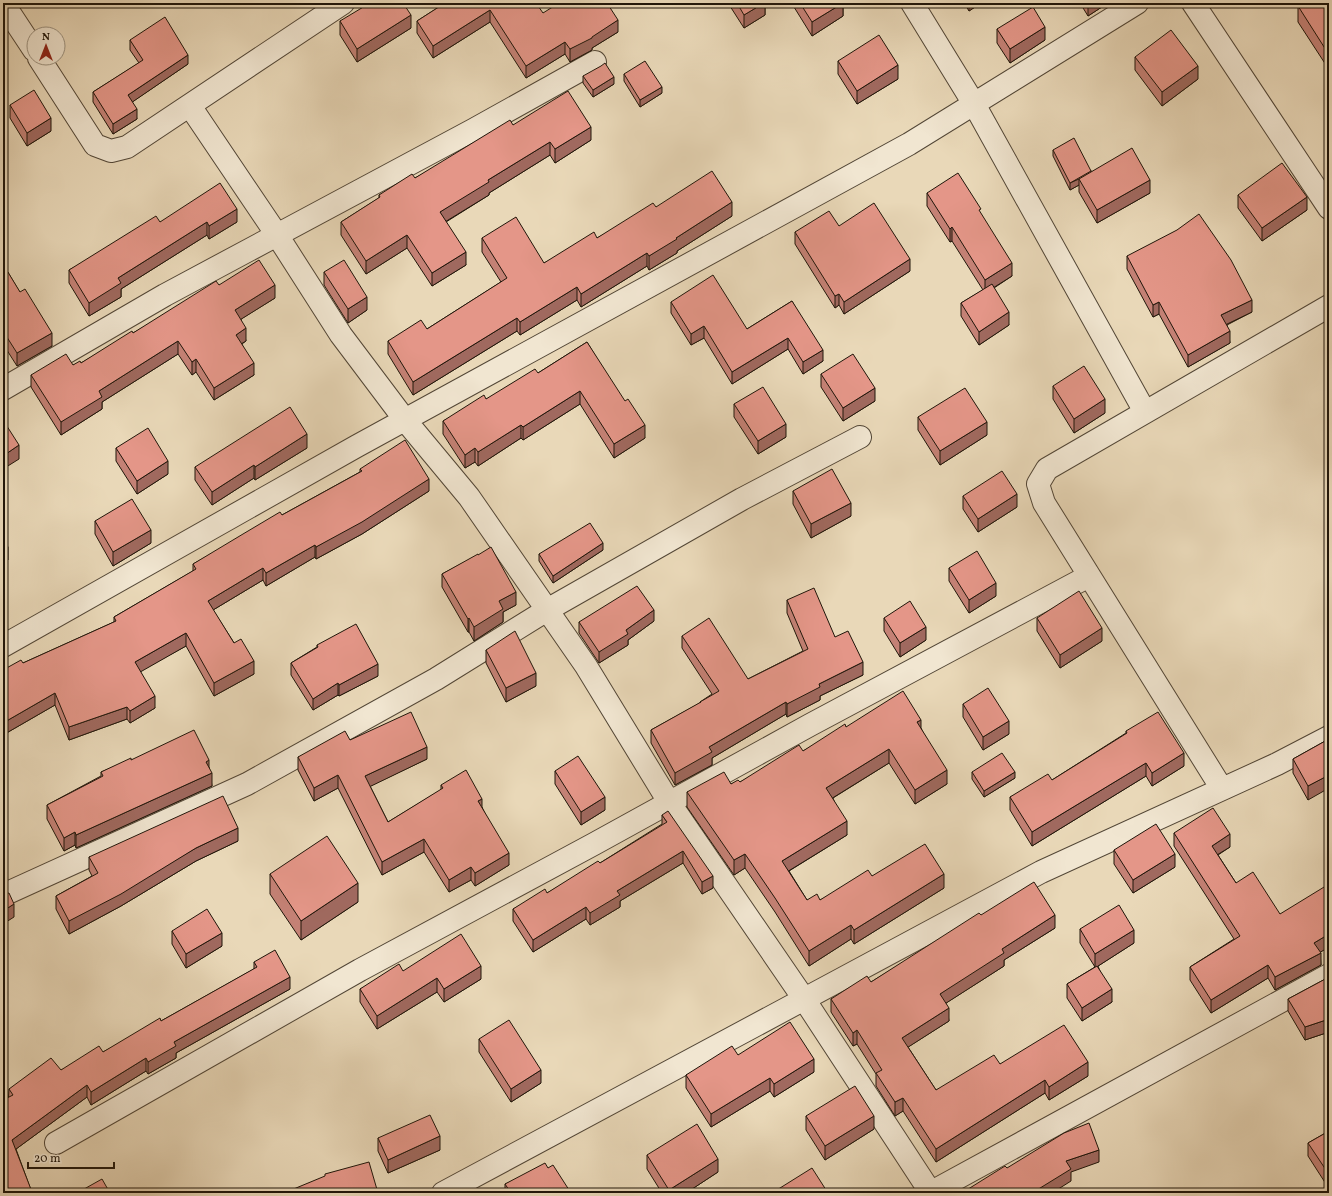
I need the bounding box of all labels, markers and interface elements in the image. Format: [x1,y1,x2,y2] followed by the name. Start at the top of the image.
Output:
[26,26,66,66] north arrow
[42,30,50,45] text: N
[28,1144,114,1170] scale bar
[34,1151,61,1167] text: 20 m

